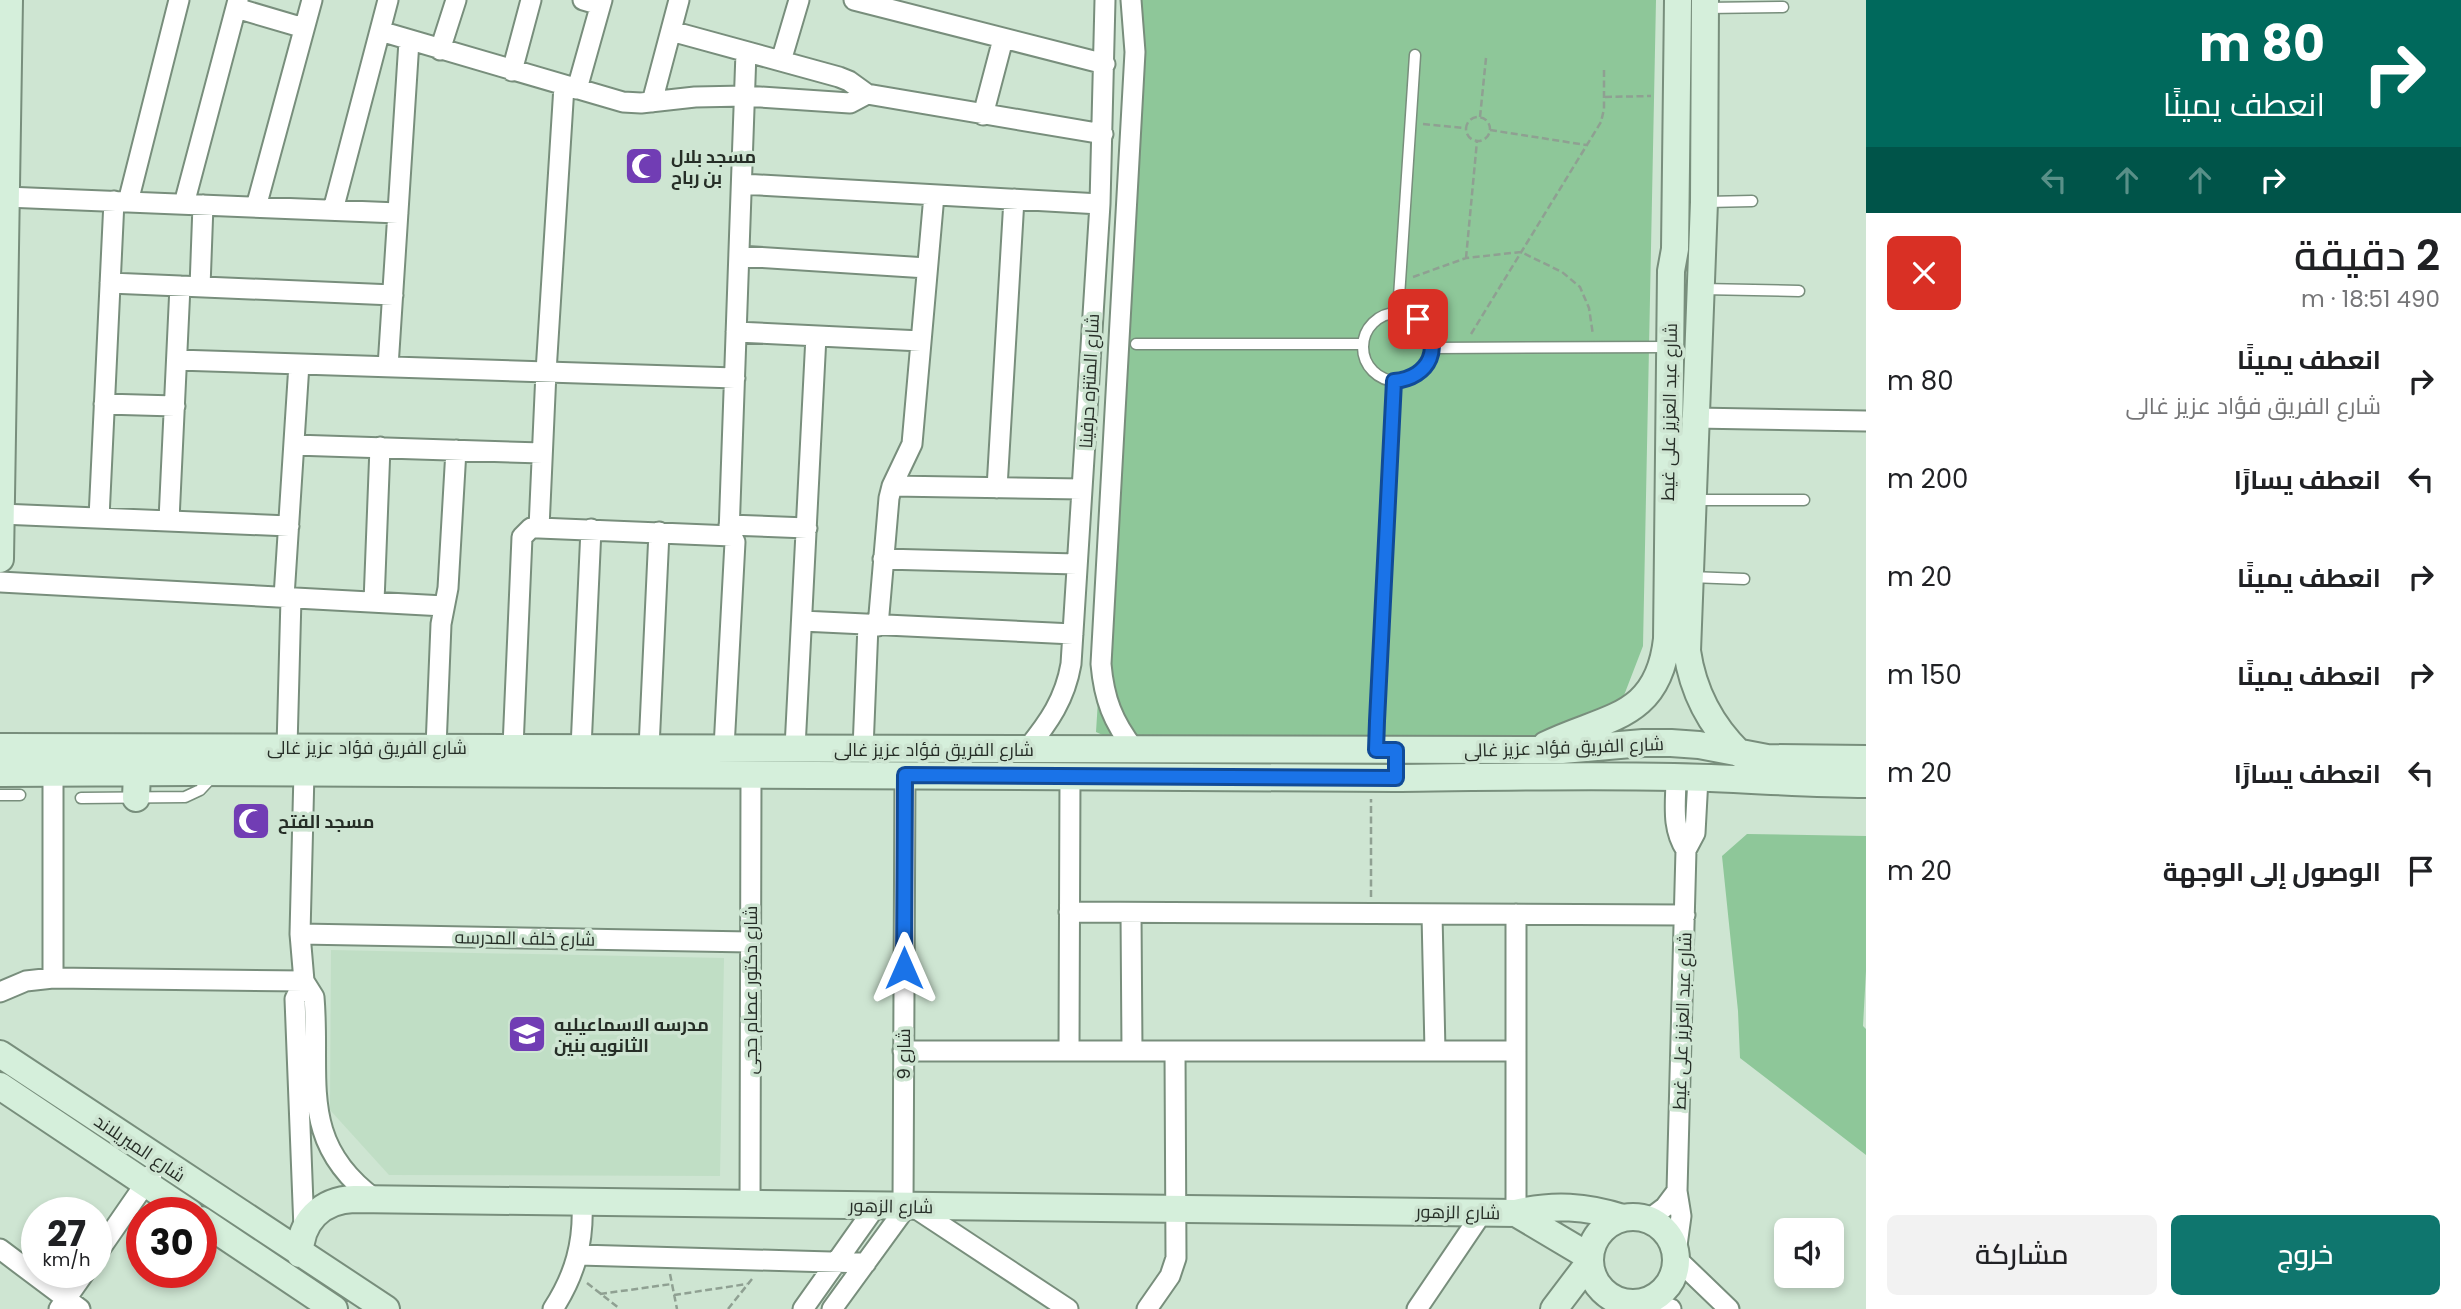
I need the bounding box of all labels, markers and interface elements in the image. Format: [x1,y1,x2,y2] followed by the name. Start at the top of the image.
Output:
[2199,10,2325,78] text: 80 m
[2349,28,2440,119] icon: right
[2163,82,2325,127] text: انعطف يمينًا
[671,144,756,190] place label: مسجد بلال بن رباح
[623,145,665,187] mosque icon: مسجد بلال بن رباح
[2035,161,2073,199] icon: left
[2108,161,2146,199] icon: ahead
[2181,161,2219,199] icon: ahead
[2254,161,2292,199] icon: right
[2294,226,2440,285] text: 2 دقيقة
[1887,236,1961,310] button: close
[2301,283,2440,315] text: 490 m · 18:51
[1388,289,1448,349] pin
[1399,300,1437,338] icon: arrive
[1073,313,1105,449] street label: شارع المتنزه حرفينا
[1655,323,1683,501] street label: شارع عبد العزيز على غيط
[2237,342,2381,378] text: انعطف يمينًا
[2402,362,2440,400] icon: right
[1887,363,1953,399] text: 80 m
[2125,390,2381,422] text: شارع الفريق فؤاد عزيز غالى
[2402,460,2440,498] icon: left
[1887,461,1968,497] text: 200 m
[2234,462,2381,498] text: انعطف يسارًا
[2402,558,2440,596] icon: right
[1887,559,1952,595] text: 20 m
[2237,560,2381,596] text: انعطف يمينًا
[2402,656,2440,694] icon: right
[1887,657,1962,693] text: 150 m
[2237,658,2381,694] text: انعطف يمينًا
[1464,731,1664,763] street label: شارع الفريق فؤاد عزيز غالى
[267,735,467,760] street label: شارع الفريق فؤاد عزيز غالى
[834,737,1034,762] street label: شارع الفريق فؤاد عزيز غالى
[2402,754,2440,792] icon: left
[1887,755,1952,791] text: 20 m
[2234,756,2381,792] text: انعطف يسارًا
[230,800,272,842] mosque icon: مسجد الفتح
[278,809,375,834] place label: مسجد الفتح
[2402,852,2440,890] icon: arrive
[1887,853,1952,889] text: 20 m
[2163,854,2381,890] text: الوصول إلى الوجهة
[738,905,763,1075] street label: شارع دكتور عصام حجى
[454,924,596,952] street label: شارع خلف المدرسه
[867,931,941,1005] position arrow
[1666,932,1698,1110] street label: شارع عبد العزيز على غيط
[554,1012,709,1058] place label: مدرسه الاسماعيليه الثانويه بنين
[506,1013,548,1055] school or university icon: مدرسه الاسماعيليه الثانويه بنين
[891,1028,916,1080] street label: شارع 9
[89,1108,191,1188] street label: شارع الميريلاند
[848,1193,933,1219] street label: شارع الزهور
[126,1197,217,1288] speed limit sign: 30
[1415,1199,1500,1225] street label: شارع الزهور
[47,1209,86,1258] text: 27
[1887,1215,2157,1295] button: مشاركة
[2171,1215,2440,1295] button: خروج
[1774,1218,1844,1288] map controls
[1774,1218,1844,1288] button: sound
[43,1247,90,1272] text: km/h

